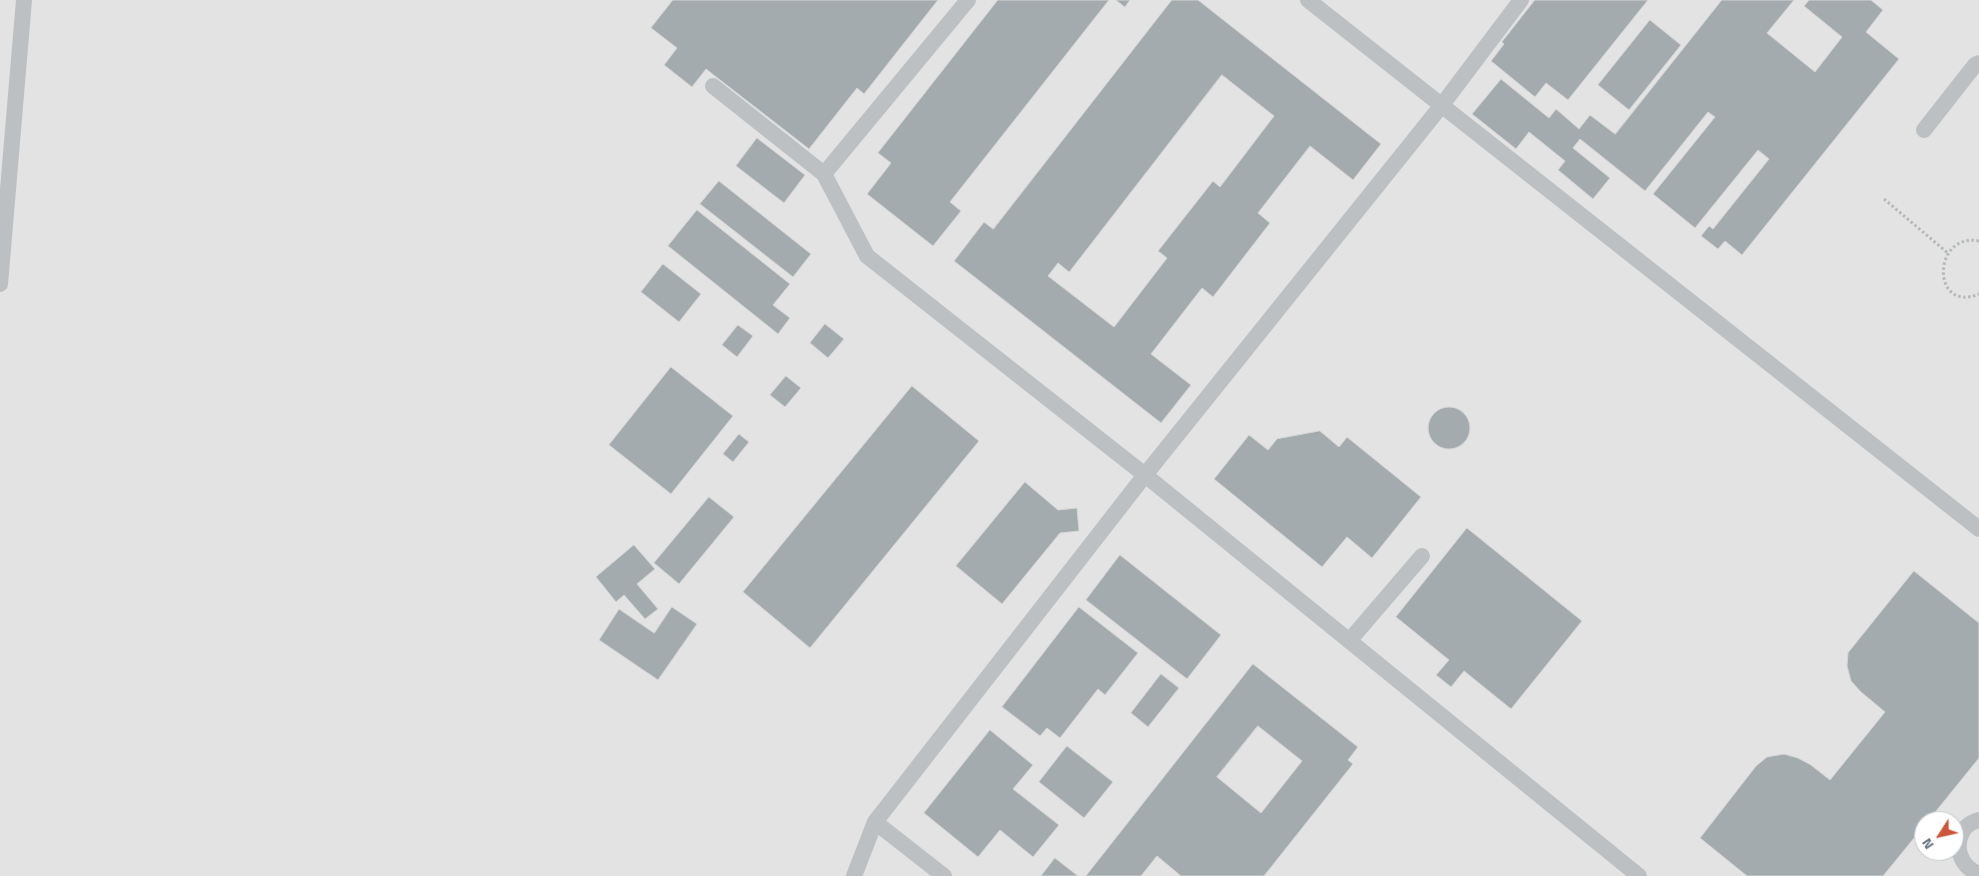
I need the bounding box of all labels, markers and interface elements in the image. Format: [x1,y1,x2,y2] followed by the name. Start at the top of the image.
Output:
[1914,811,1964,861] north arrow
[1916,834,1939,854] text: N

